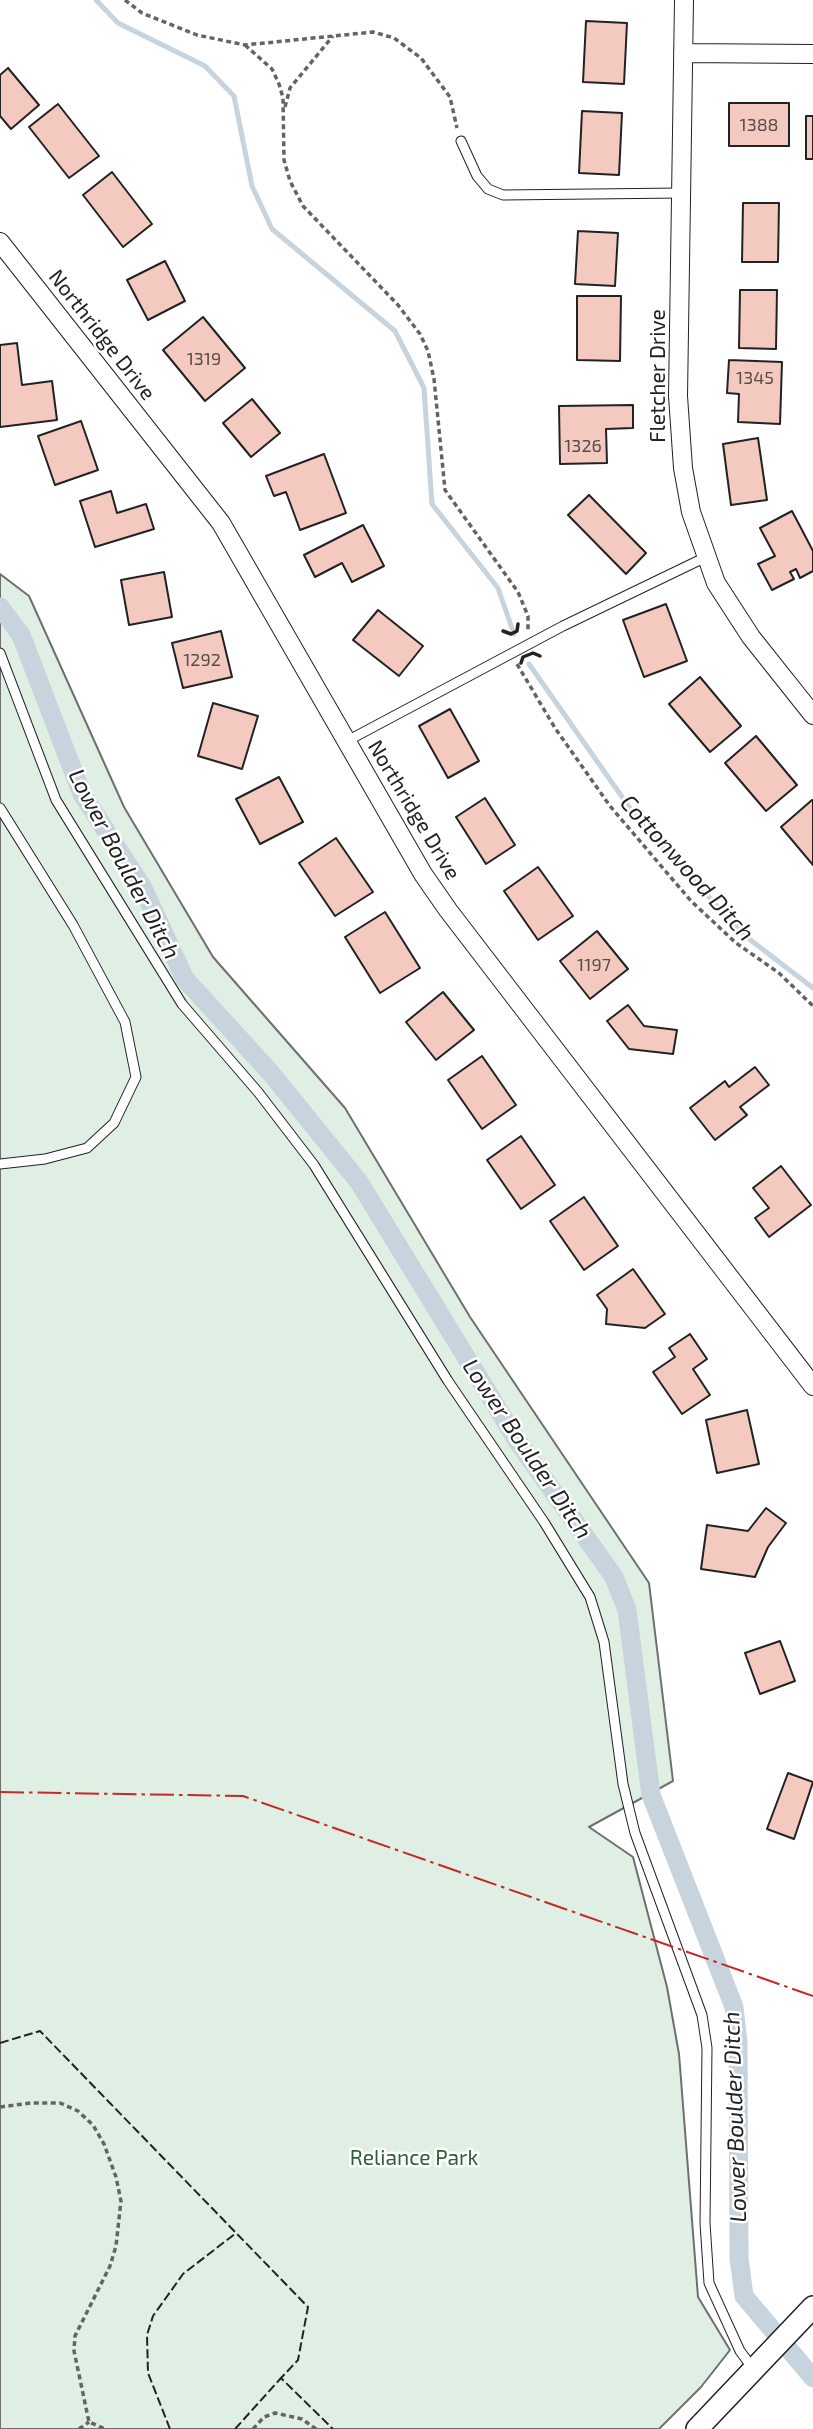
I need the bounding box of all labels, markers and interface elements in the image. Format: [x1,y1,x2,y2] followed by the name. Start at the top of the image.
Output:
[739,114,779,136] house number: 1388
[43,265,161,405] street label: Northridge Drive
[645,309,671,443] street label: Fletcher Drive
[187,348,221,370] house number: 1319
[736,367,774,389] house number: 1345
[564,435,602,457] house number: 1326
[183,649,221,671] house number: 1292
[362,736,466,884] street label: Northridge Drive
[62,764,186,964] water label: Lower Boulder Ditch
[614,789,760,947] water label: Cottonwood Ditch
[577,954,611,976] house number: 1197
[456,1354,598,1544] water label: Lower Boulder Ditch
[718,2011,752,2223] water label: Lower Boulder Ditch
[350,2145,478,2171] park label: Reliance Park

